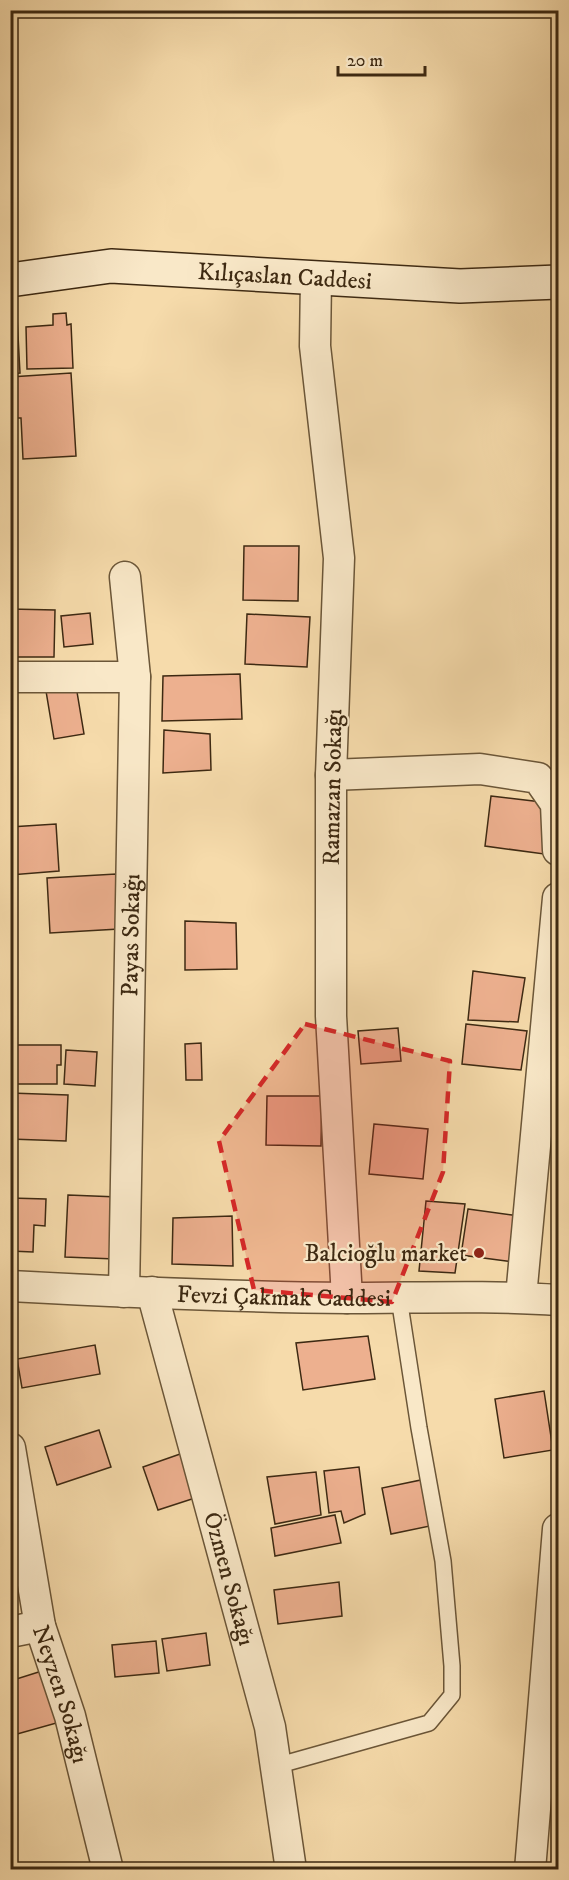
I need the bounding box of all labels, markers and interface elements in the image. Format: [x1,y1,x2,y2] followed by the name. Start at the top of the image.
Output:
[338,39,425,77] scale bar
[347,50,383,72] text: 20 m
[197,257,373,297] street label: Kılıçaslan Caddesi
[317,708,349,866] street label: Ramazan Sokağı
[115,873,147,997] street label: Payas Sokağı
[304,1239,467,1269] place label: Balcioğlu market
[472,1246,486,1260] marker: Balcioğlu market
[176,1280,391,1314] street label: Fevzi Çakmak Caddesi
[196,1509,261,1649] street label: Özmen Sokağı
[25,1622,95,1766] street label: Neyzen Sokağı

